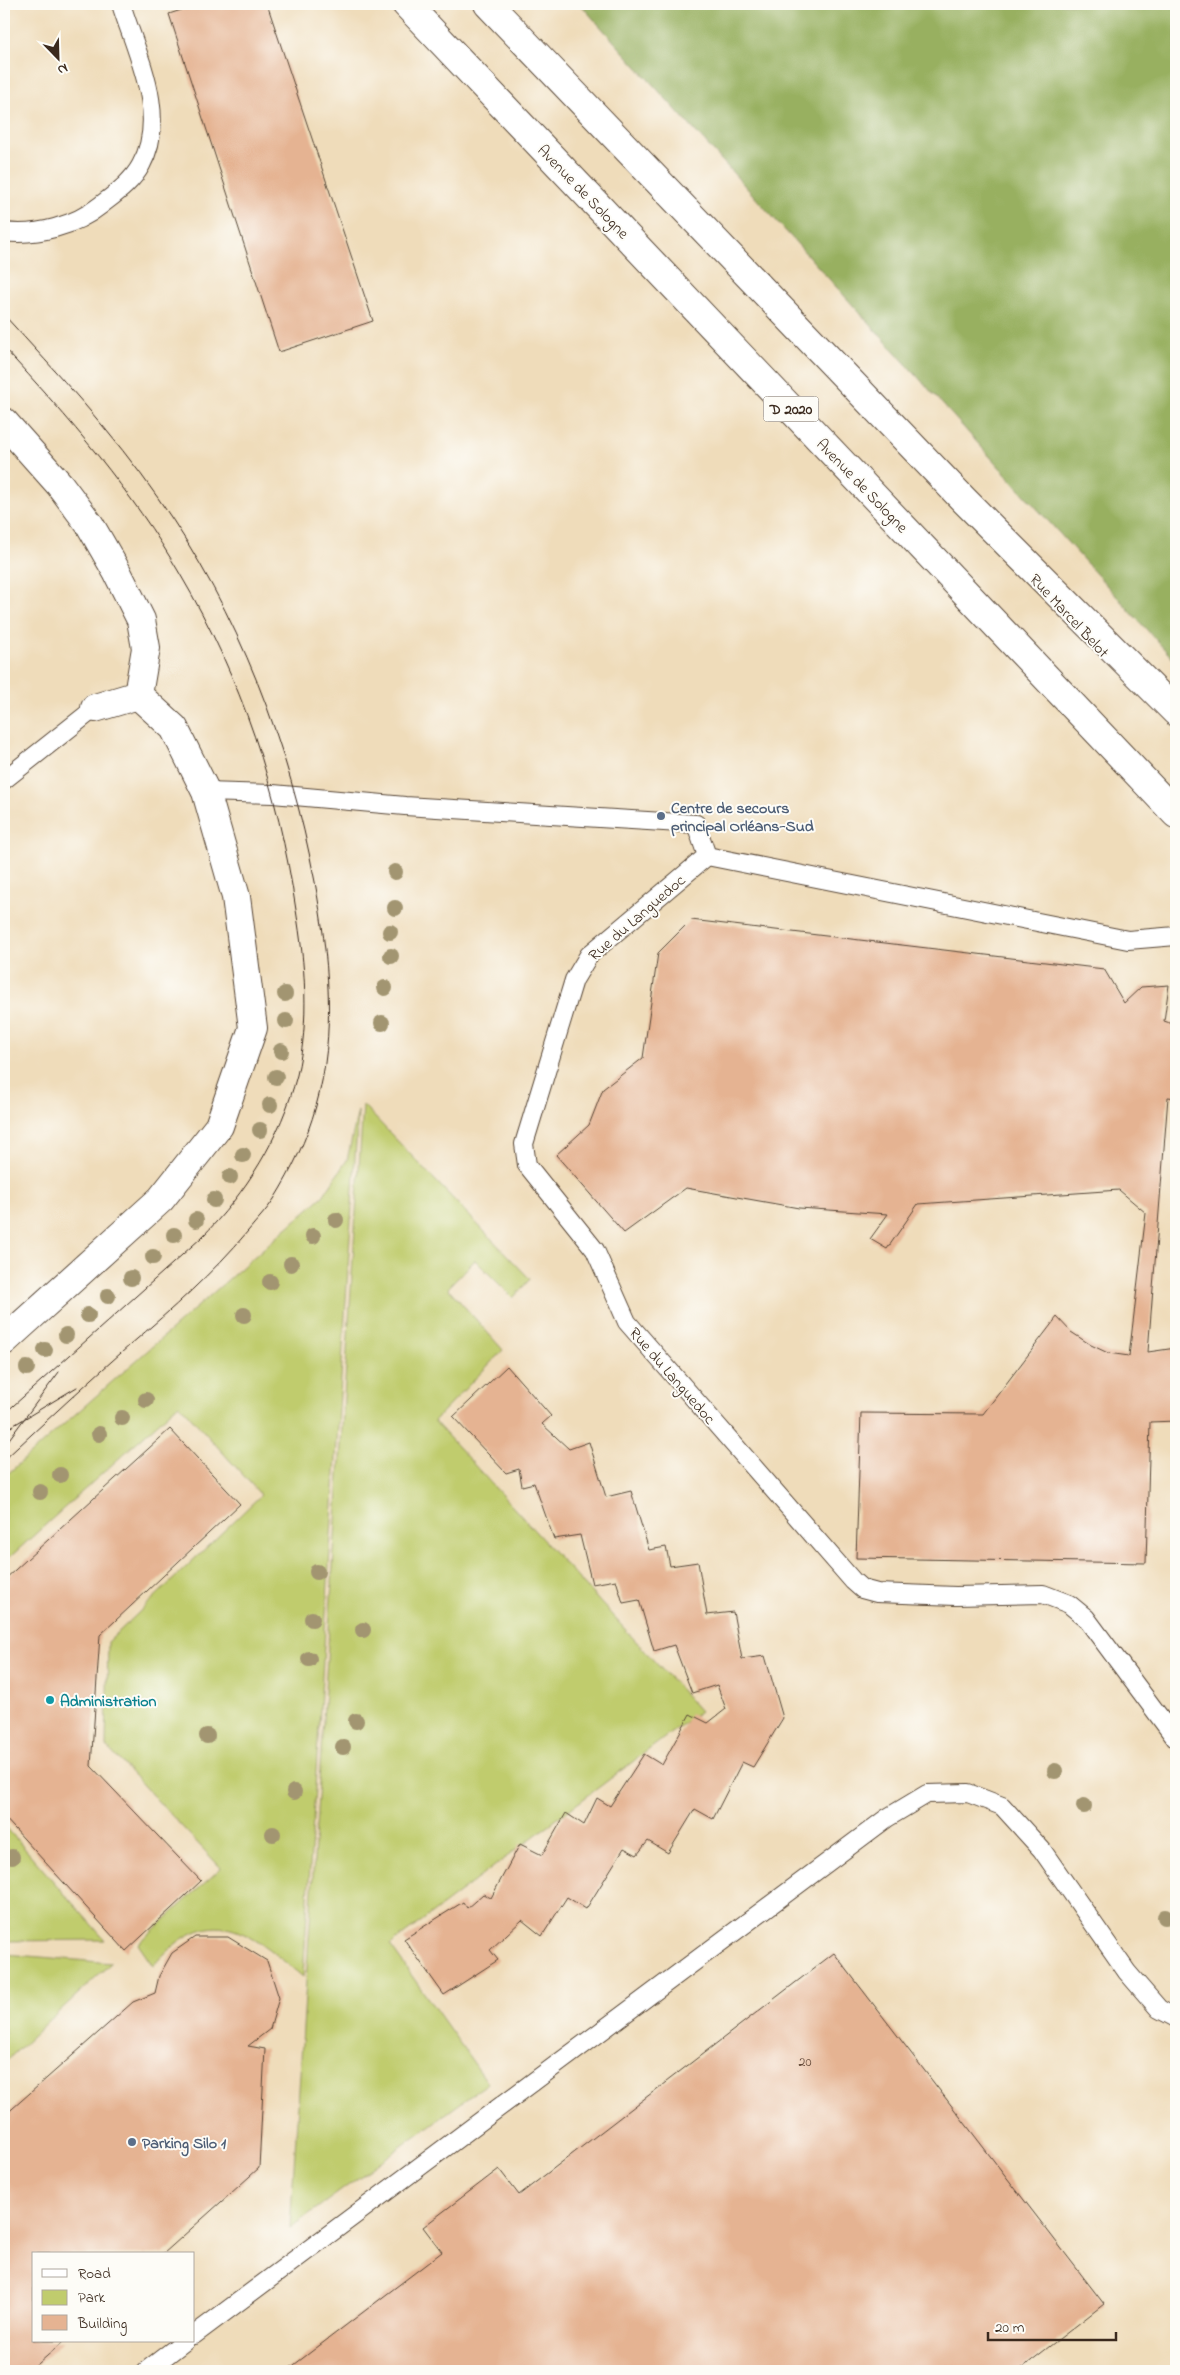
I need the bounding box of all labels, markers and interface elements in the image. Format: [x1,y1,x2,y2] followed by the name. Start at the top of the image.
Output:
[32,32,82,82] north arrow
[54,57,71,80] text: N
[531,140,635,246] street label: Avenue de Sologne
[764,396,818,422] road number: D 2020
[810,434,914,540] street label: Avenue de Sologne
[1023,569,1114,664] street label: Rue Marcel Belot
[671,797,814,839] place label: Centre de secours principal Orléans-Sud
[655,810,667,822] marker: Centre de secours principal Orléans-Sud
[584,869,692,967] street label: Rue du Languedoc
[623,1323,721,1431] street label: Rue du Languedoc
[60,1690,157,1714] place label: Administration
[44,1694,56,1706] marker: Administration
[798,2052,812,2073] house number: 20
[142,2132,227,2157] place label: Parking Silo 1
[126,2136,138,2148] marker: Parking Silo 1
[32,2252,195,2342] legend
[78,2263,111,2285] text: Road
[78,2287,106,2309] text: Park
[988,2310,1115,2342] scale bar
[77,2313,127,2336] text: Building
[995,2317,1025,2339] text: 20 m

